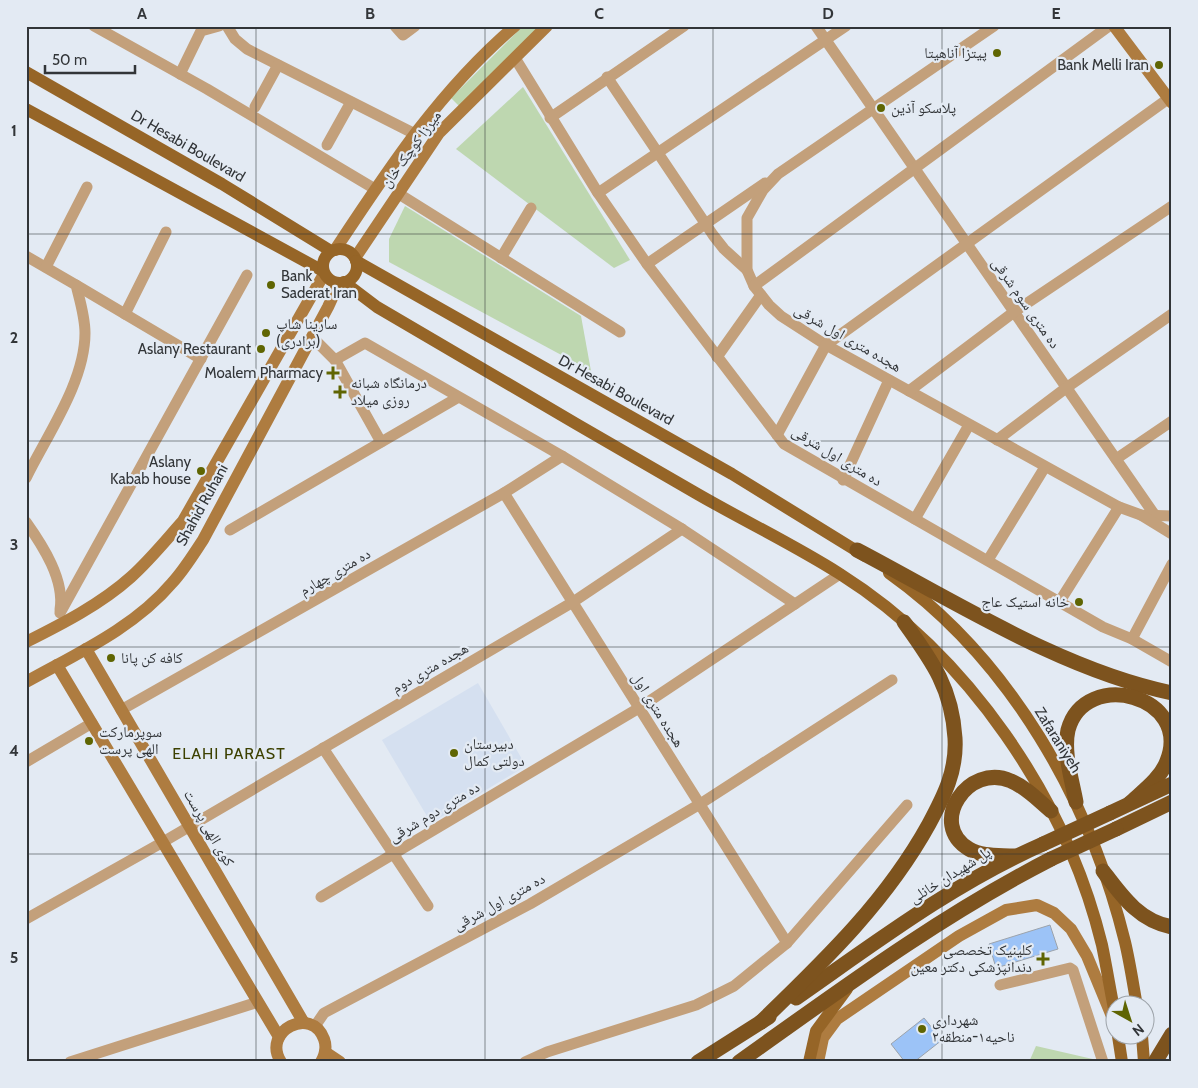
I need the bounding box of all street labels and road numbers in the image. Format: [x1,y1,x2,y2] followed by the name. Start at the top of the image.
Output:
[128,106,248,186] street label: Dr Hesabi Boulevard
[377,107,446,192] street label: میرزا کوچک خان
[987,254,1064,352] street label: ده متری سوم شرقی
[791,300,905,377] street label: هجده متری اول شرقی
[555,351,677,429] street label: Dr Hesabi Boulevard
[788,422,885,491] street label: ده متری اول شرقی
[172,461,232,549] street label: Shahid Ruhani
[296,544,374,600] street label: ده متری چهارم
[388,639,472,698] street label: هجده متری دوم
[627,669,688,751] street label: هجده متری اول
[1031,704,1085,776] street label: Zafaraniyeh
[385,778,483,847] street label: ده متری دوم شرقی
[179,787,238,870] street label: کوی الهی پرست
[906,843,995,908] street label: پل شهیدان خانلی
[450,869,548,935] street label: ده متری اول شرقی

